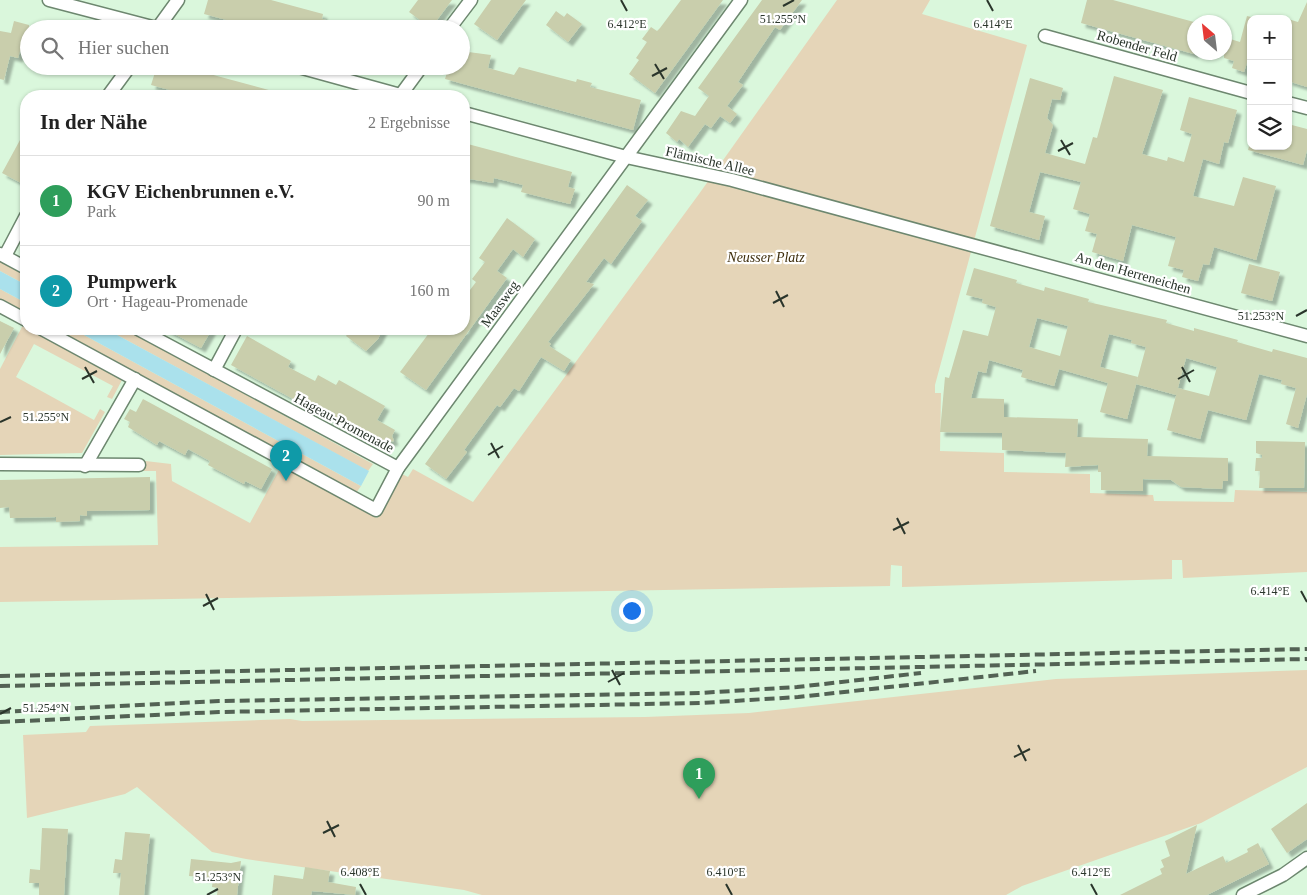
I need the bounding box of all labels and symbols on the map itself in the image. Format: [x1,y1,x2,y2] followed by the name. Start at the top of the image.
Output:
[760,12,807,26] text: 51.255°N
[1187,15,1232,60] north arrow
[607,17,647,31] text: 6.412°E
[973,17,1013,31] text: 6.414°E
[1095,27,1179,65] street label: Robender Feld
[664,144,756,178] street label: Flämische Allee
[1073,249,1193,297] street label: An den Herreneichen
[726,250,805,265] park label: Neusser Platz
[478,278,522,330] street label: Maasweg
[1238,309,1285,323] text: 51.253°N
[292,390,396,456] street label: Hageau-Promenade
[23,410,70,424] text: 51.255°N
[270,440,302,481] pin: 2
[1250,584,1290,598] text: 6.414°E
[619,598,645,624] your location
[23,701,70,715] text: 51.254°N
[683,758,715,799] pin: 1
[340,865,380,879] text: 6.408°E
[706,865,746,879] text: 6.410°E
[1071,865,1111,879] text: 6.412°E
[195,870,242,884] text: 51.253°N

